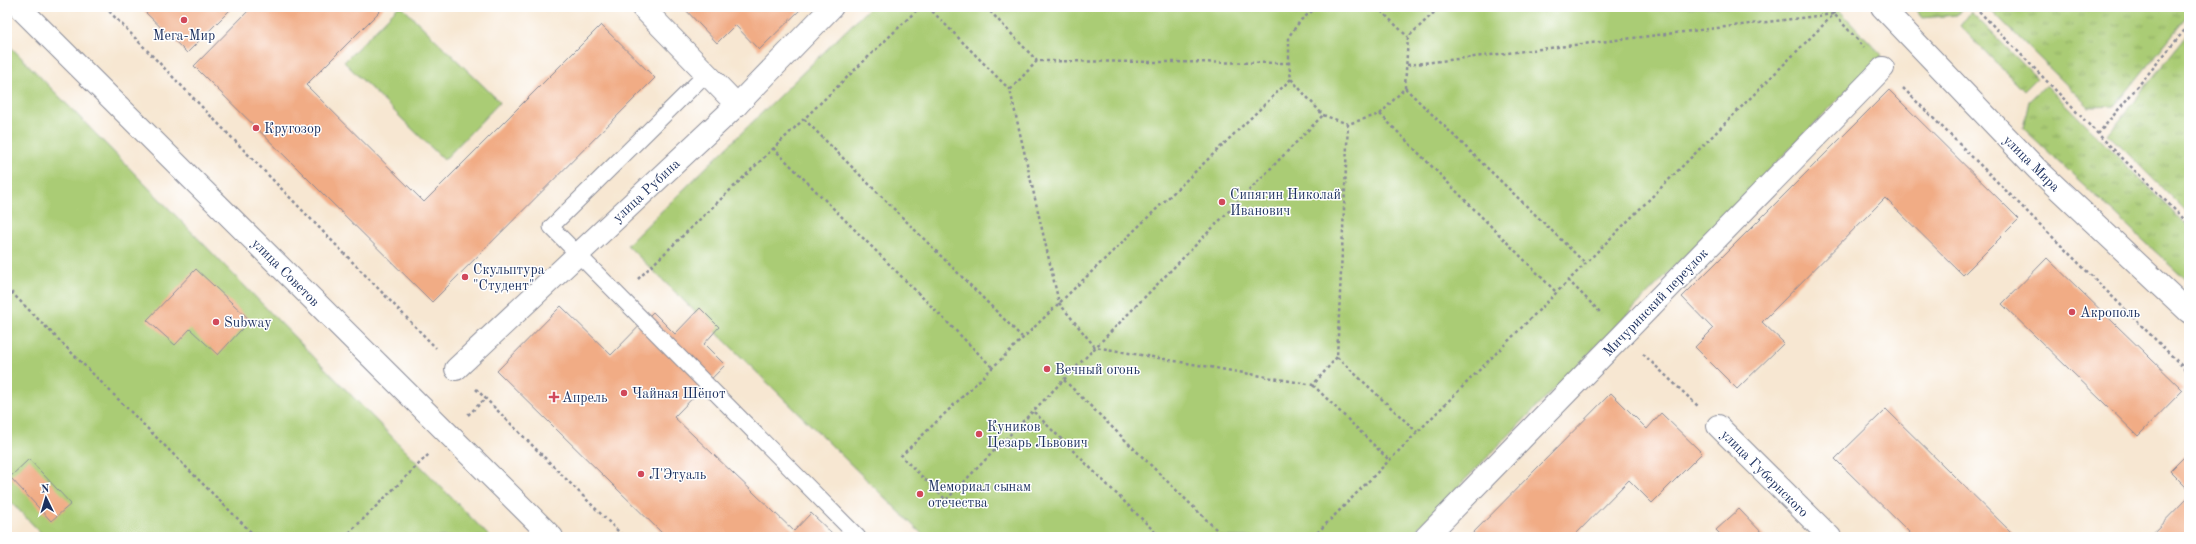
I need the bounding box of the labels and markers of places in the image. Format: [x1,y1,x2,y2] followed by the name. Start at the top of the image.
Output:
[179,15,189,25] marker: Мега-Мир
[153,29,215,43] place label: Мега-Мир
[264,122,321,136] place label: Кругозор
[251,123,261,133] marker: Кругозор
[1230,188,1341,218] place label: Сипягин Николай Иванович
[1217,197,1227,207] marker: Сипягин Николай Иванович
[473,263,545,293] place label: Скульптура "Студент"
[460,272,470,282] marker: Скульптура "Студент"
[2080,306,2141,320] place label: Акрополь
[2067,307,2077,317] marker: Акрополь
[224,316,272,330] place label: Subway
[211,317,221,327] marker: Subway
[1055,363,1140,377] place label: Вечный огонь
[1042,364,1052,374] marker: Вечный огонь
[632,387,726,401] place label: Чайная Шёпот
[619,388,629,398] marker: Чайная Шёпот
[562,391,608,405] place label: Апрель
[549,392,559,402] marker: Апрель
[987,420,1088,450] place label: Куников Цезарь Львович
[974,429,984,439] marker: Куников Цезарь Львович
[649,468,707,482] place label: Л'Этуаль
[636,469,646,479] marker: Л'Этуаль
[928,480,1031,510] place label: Мемориал сынам отечества
[915,489,925,499] marker: Мемориал сынам отечества

